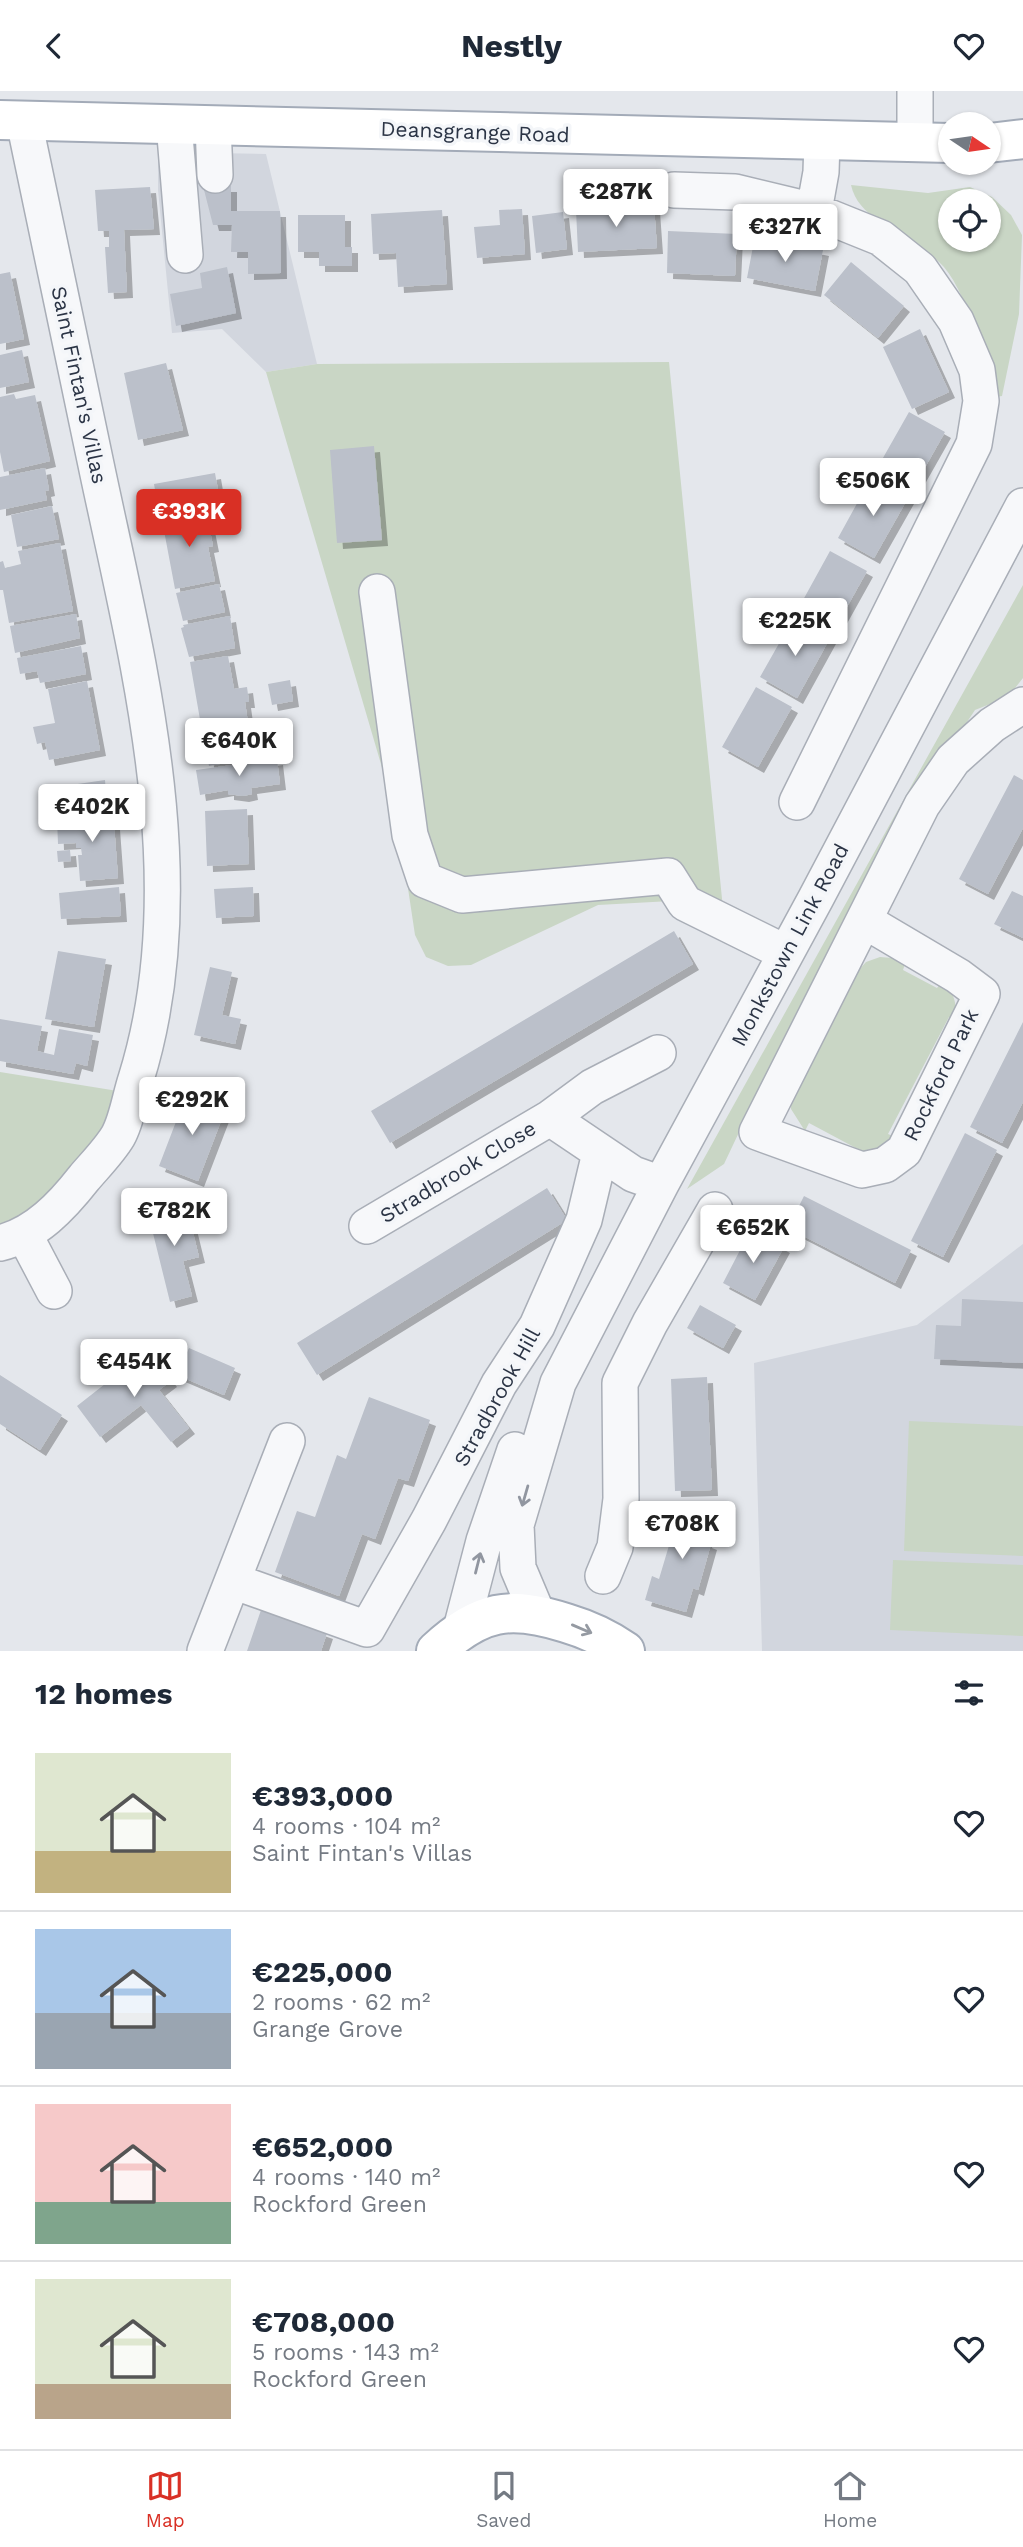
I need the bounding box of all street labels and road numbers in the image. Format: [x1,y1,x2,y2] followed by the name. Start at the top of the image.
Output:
[380,116,570,147] street label: Deansgrange Road
[46,284,113,486] street label: Saint Fintan's Villas
[725,839,854,1050] street label: Monkstown Link Road
[898,1004,983,1145] street label: Rockford Park
[375,1115,540,1228] street label: Stradbrook Close
[448,1323,545,1470] street label: Stradbrook Hill

